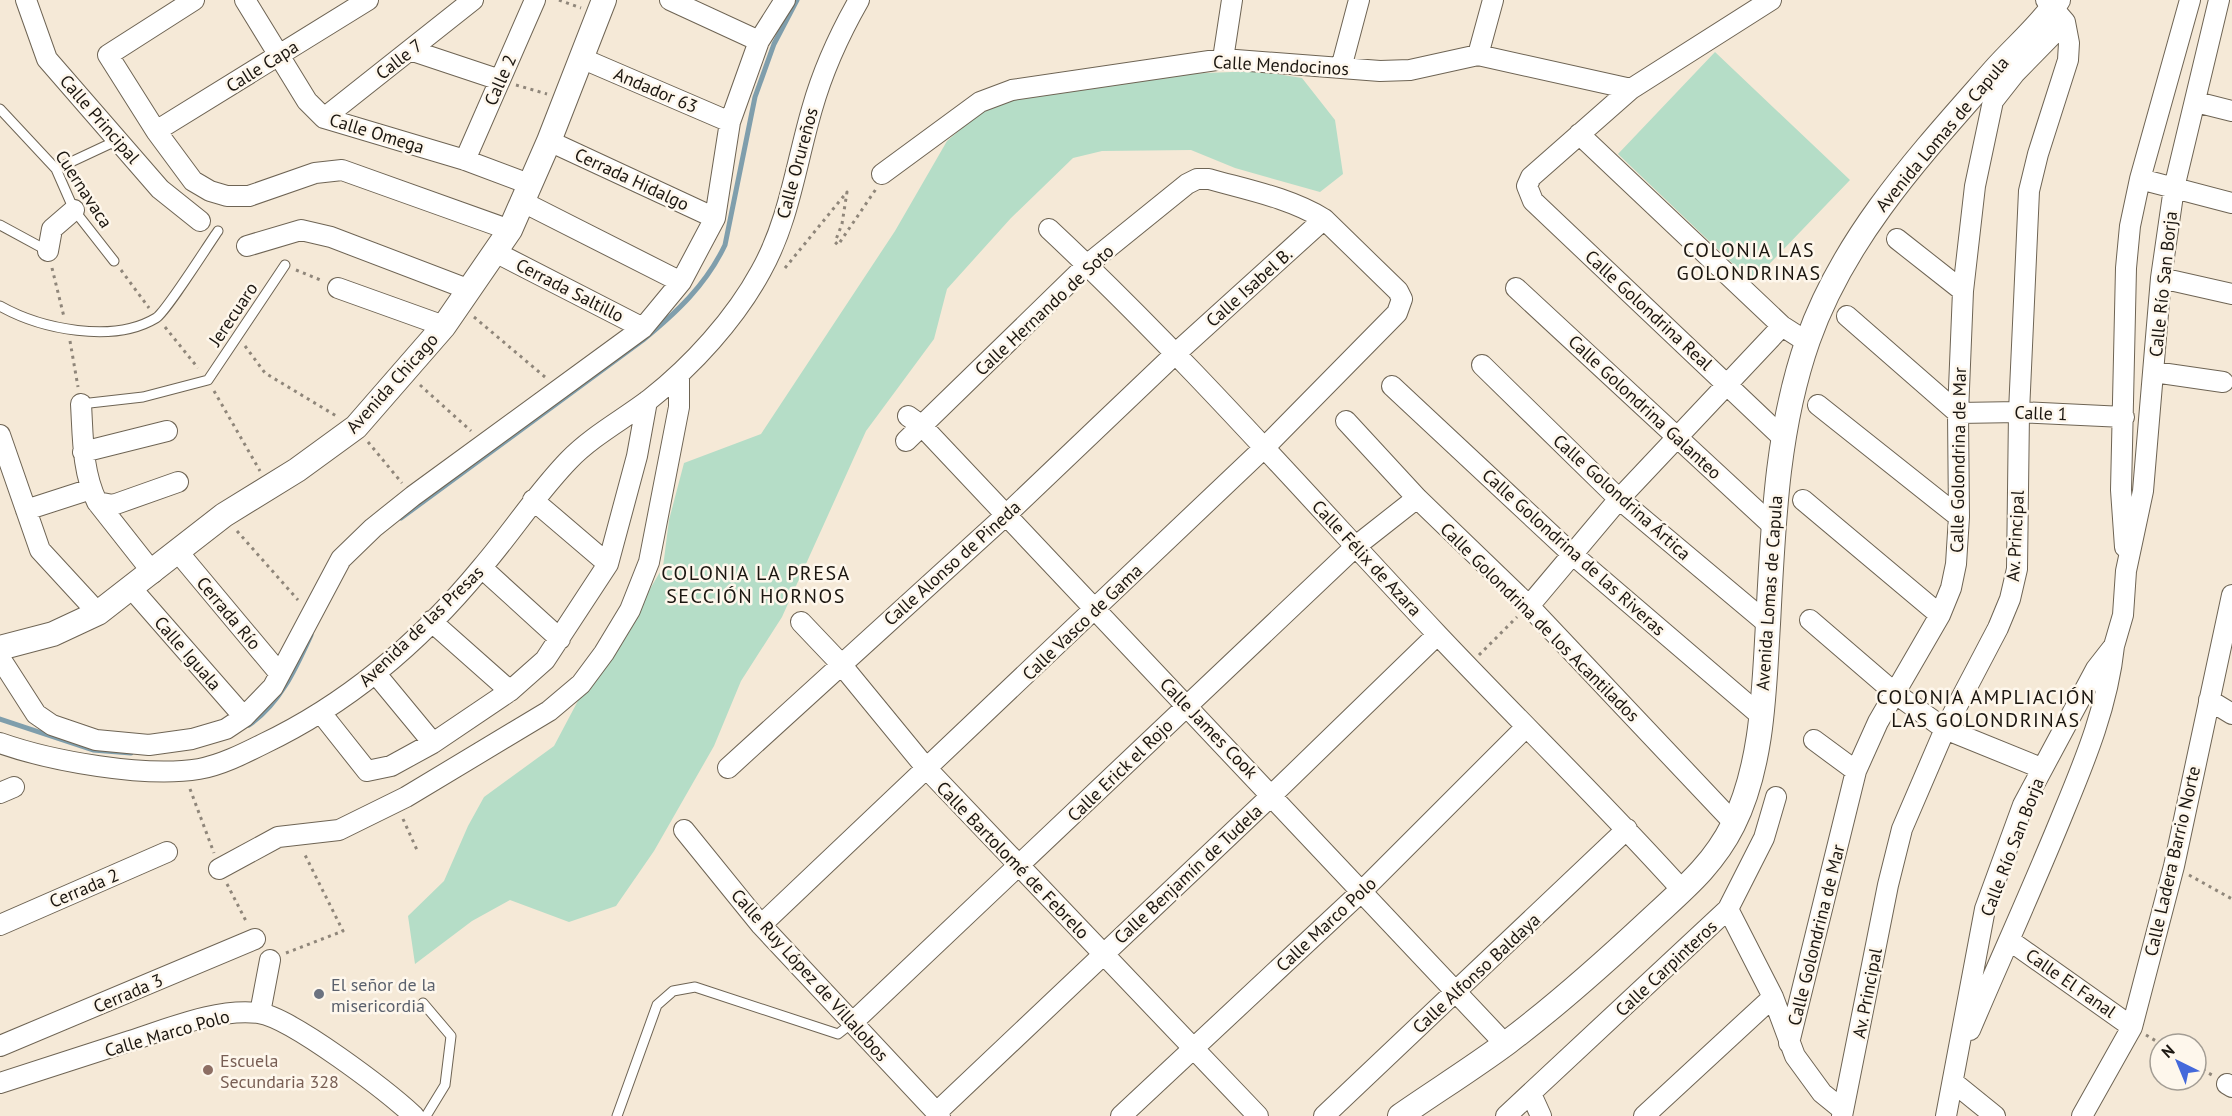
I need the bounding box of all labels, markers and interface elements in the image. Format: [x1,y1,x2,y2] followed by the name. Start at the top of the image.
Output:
[371,34,427,84] street label: Calle 7
[222,35,302,97] street label: Calle Capa
[1213,50,1349,80] street label: Calle Mendocinos
[479,51,521,109] street label: Calle 2
[1870,52,2014,216] street label: Avenida Lomas de Capula
[611,62,701,118] street label: Andador 63
[55,70,145,169] street label: Calle Principal
[771,105,823,221] street label: Calle Orureños
[327,108,427,158] street label: Calle Omega
[571,142,693,216] street label: Cerrada Hidalgo
[50,146,118,232] street label: Cuernavaca
[2144,210,2182,358] street label: Calle Río San Borja
[1676,237,1822,286] district label: COLONIA LAS GOLONDRINAS
[970,240,1118,380] street label: Calle Hernando de Soto
[1201,242,1297,332] street label: Calle Isabel B.
[1580,245,1718,376] street label: Calle Golondrina Real
[512,253,628,327] street label: Cerrada Saltillo
[203,278,263,351] street label: Jerecuaro
[341,328,443,438] street label: Avenida Chicago
[1563,330,1727,484] street label: Calle Golondrina Galanteo
[1945,367,1971,553] street label: Calle Golondrina de Mar
[2014,401,2068,425] street label: Calle 1
[1548,429,1696,565] street label: Calle Golondrina Ártica
[1478,464,1670,640] street label: Calle Golondrina de las Riveras
[2001,489,2029,582] street label: Av. Principal
[879,495,1025,631] street label: Calle Alonso de Pineda
[1307,495,1427,621] street label: Calle Félix de Azara
[1751,495,1787,691] street label: Avenida Lomas de Capula
[1436,518,1644,726] street label: Calle Golondrina de los Acantilados
[1017,559,1147,685] street label: Calle Vasco de Gama
[661,560,851,609] district label: COLONIA LA PRESA SECCIÓN HORNOS
[354,561,488,691] street label: Avenida de las Presas
[192,572,266,654] street label: Cerrada Río
[149,611,227,695] street label: Calle Iguala
[1155,673,1263,783] street label: Calle James Cook
[1876,684,2096,733] district label: COLONIA AMPLIACIÓN LAS GOLONDRINAS
[1062,714,1178,826] street label: Calle Erick el Rojo
[2139,764,2205,958] street label: Calle Ladera Barrio Norte
[1975,775,2049,919] street label: Calle Río San Borja
[932,776,1094,944] street label: Calle Bartolomé de Febrelo
[1109,799,1267,949] street label: Calle Benjamín de Tudela
[1782,842,1850,1028] street label: Calle Golondrina de Mar
[46,863,122,913] street label: Cerrada 2
[1271,872,1381,976] street label: Calle Marco Polo
[726,884,894,1066] street label: Calle Ruy López de Villalobos
[1407,908,1545,1038] street label: Calle Alfonso Baldaya
[1610,915,1722,1021] street label: Calle Carpinteros
[2021,943,2121,1023] street label: Calle El Fanal
[1847,945,1887,1040] street label: Av. Principal
[90,968,166,1018] street label: Cerrada 3
[331,973,436,1017] place label: El señor de la misericordia
[312,987,326,1001] marker: El señor de la misericordia
[102,1004,232,1062] street label: Calle Marco Polo
[2148,1032,2208,1092] north arrow
[2157,1040,2178,1062] text: N
[220,1049,339,1093] place label: Escuela Secundaria 328
[201,1063,215,1077] marker: Escuela Secundaria 328

